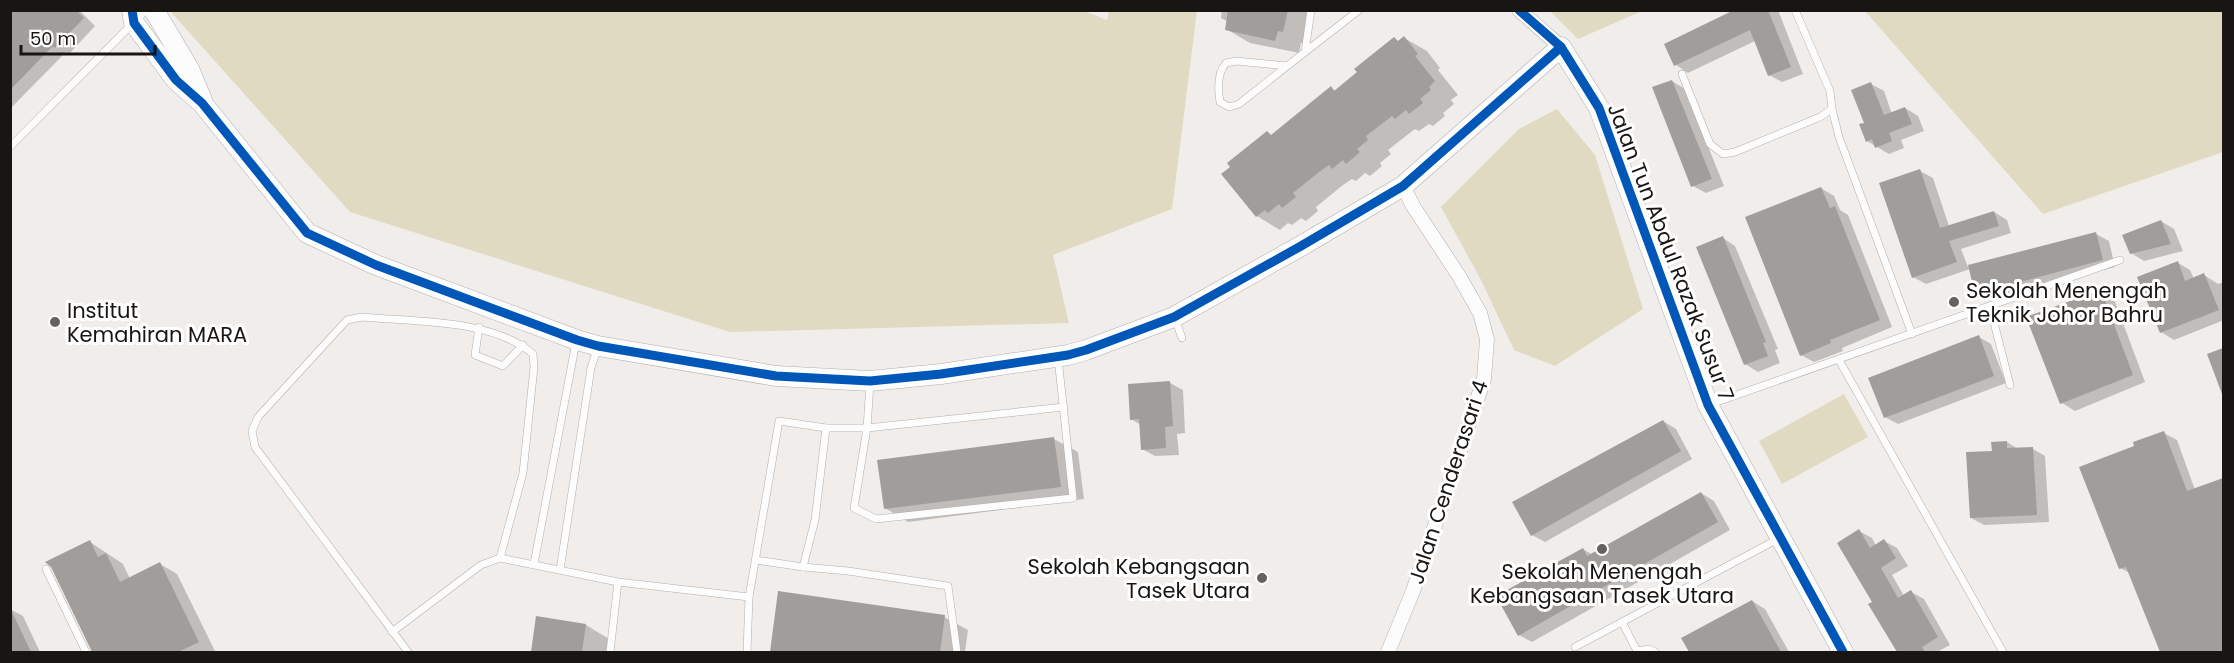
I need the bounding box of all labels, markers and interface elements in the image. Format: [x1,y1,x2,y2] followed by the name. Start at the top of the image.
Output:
[21,18,154,56] scale bar
[30,26,76,51] text: 50 m
[1601,99,1741,405] street label: Jalan Tun Abdul Razak Susur 7
[1966,276,2167,329] place label: Sekolah Menengah Teknik Johor Bahru
[1947,295,1961,309] marker: Sekolah Menengah Teknik Johor Bahru
[67,296,247,349] place label: Institut Kemahiran MARA
[48,315,62,329] marker: Institut Kemahiran MARA
[1401,376,1495,588] street label: Jalan Cenderasari 4
[1595,542,1609,556] marker: Sekolah Menengah Kebangsaan Tasek Utara
[1028,552,1250,605] place label: Sekolah Kebangsaan Tasek Utara
[1470,557,1734,610] place label: Sekolah Menengah Kebangsaan Tasek Utara
[1255,571,1269,585] marker: Sekolah Kebangsaan Tasek Utara

